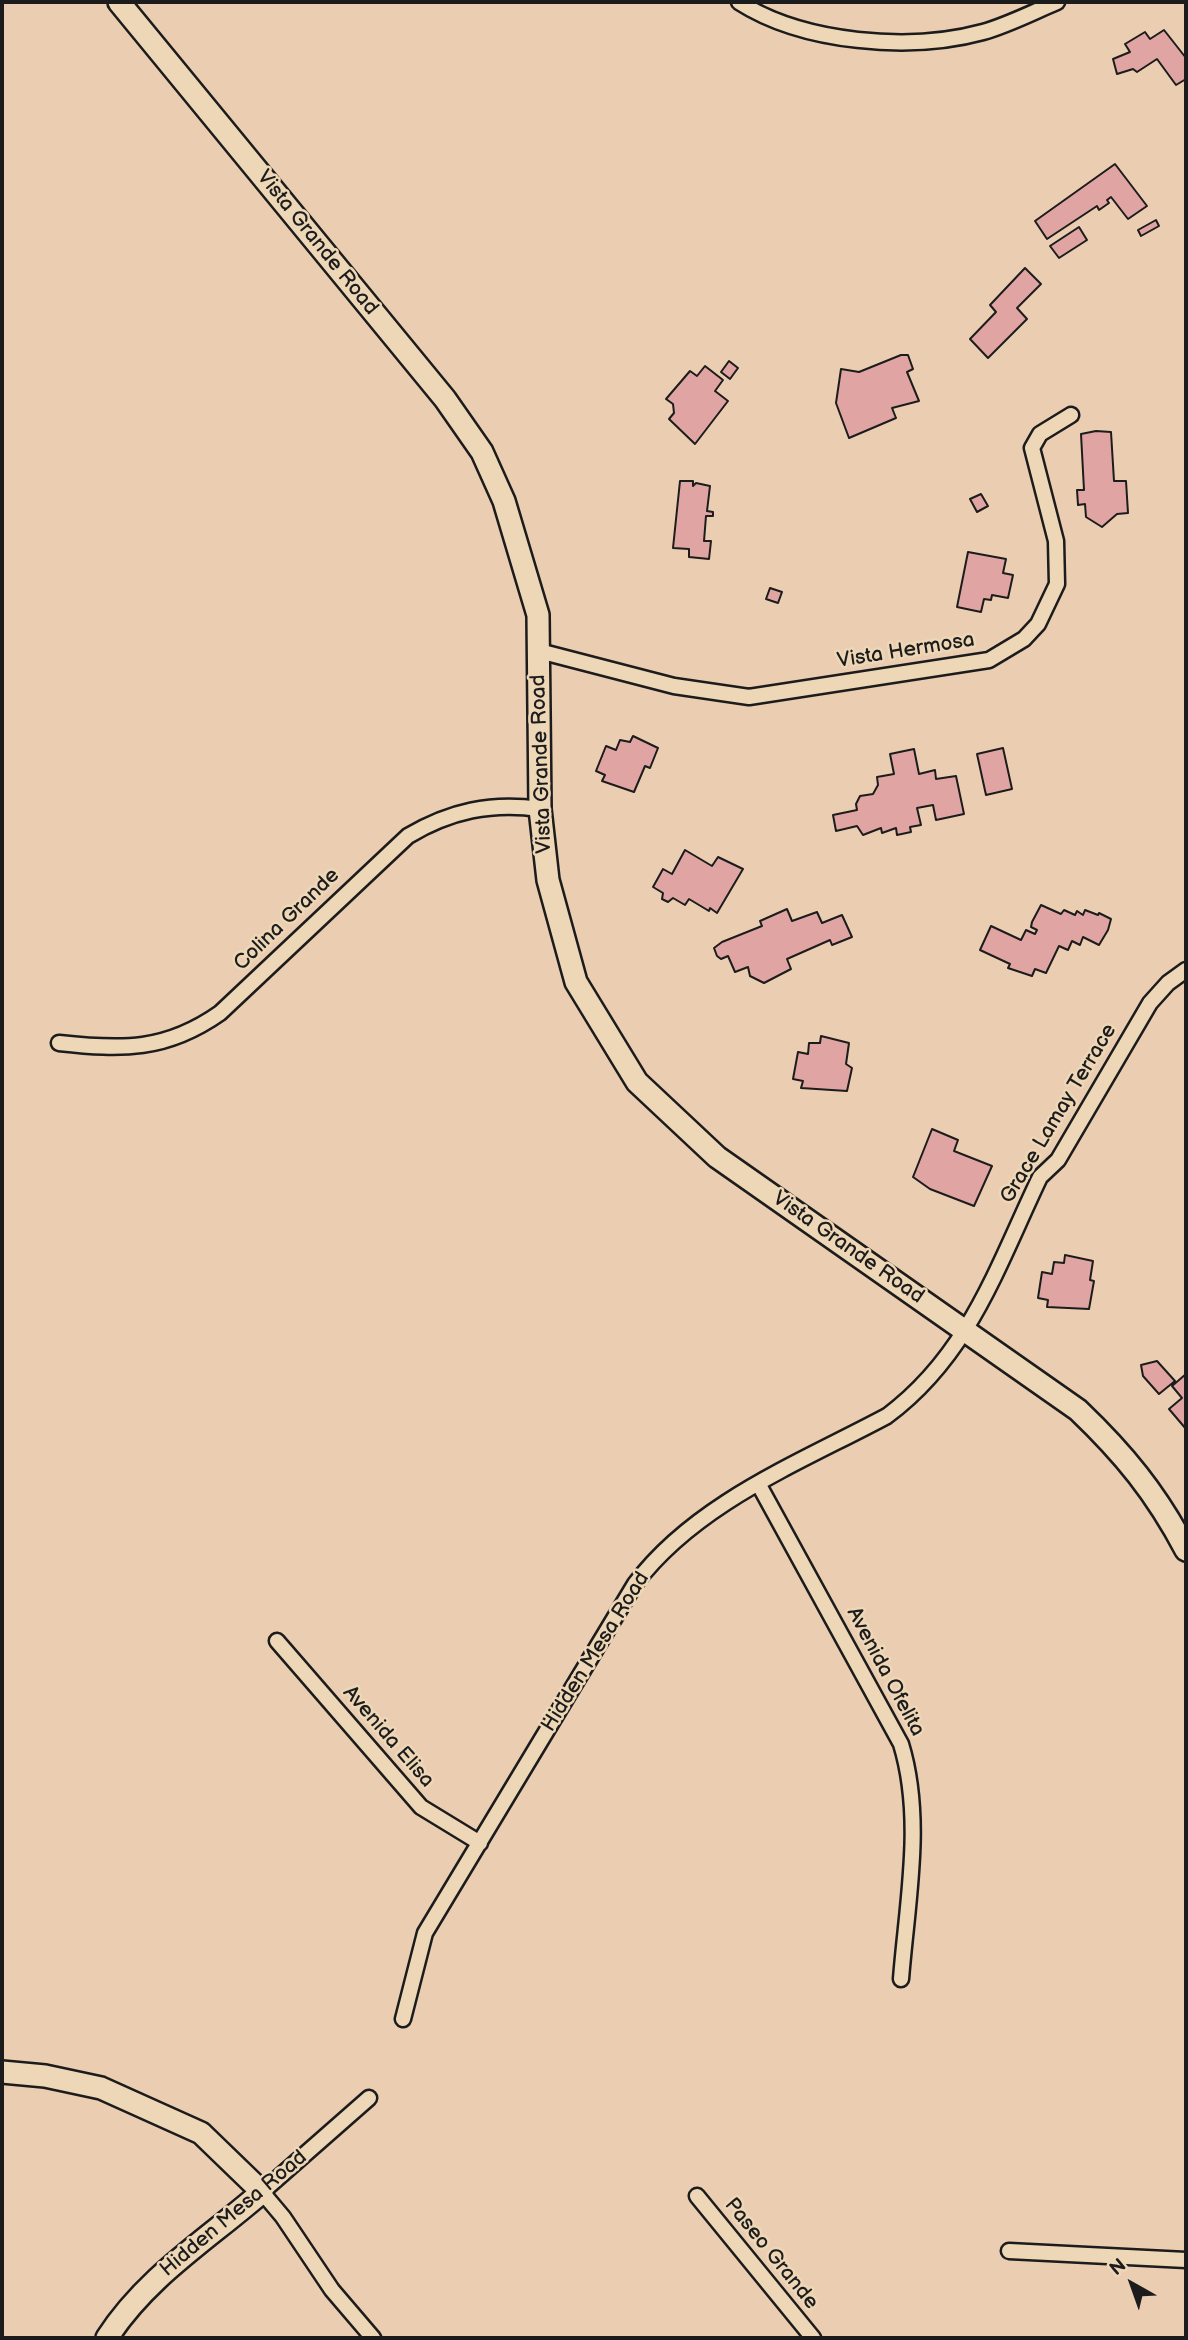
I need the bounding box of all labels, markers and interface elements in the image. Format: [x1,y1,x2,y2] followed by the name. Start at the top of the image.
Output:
[251,165,383,321] street label: Vista Grande Road
[836,628,976,674] street label: Vista Hermosa
[526,674,558,854] street label: Vista Grande Road
[229,863,345,977] street label: Colina Grande
[995,1020,1123,1208] street label: Grace Lamay Terrace
[767,1186,929,1310] street label: Vista Grande Road
[537,1567,655,1737] street label: Hidden Mesa Road
[840,1603,930,1741] street label: Avenida Ofelita
[337,1681,439,1793] street label: Avenida Elisa
[156,2145,312,2283] street label: Hidden Mesa Road
[718,2193,824,2315] street label: Paseo Grande
[1097,2249,1167,2319] north arrow
[1105,2254,1131,2281] text: N

